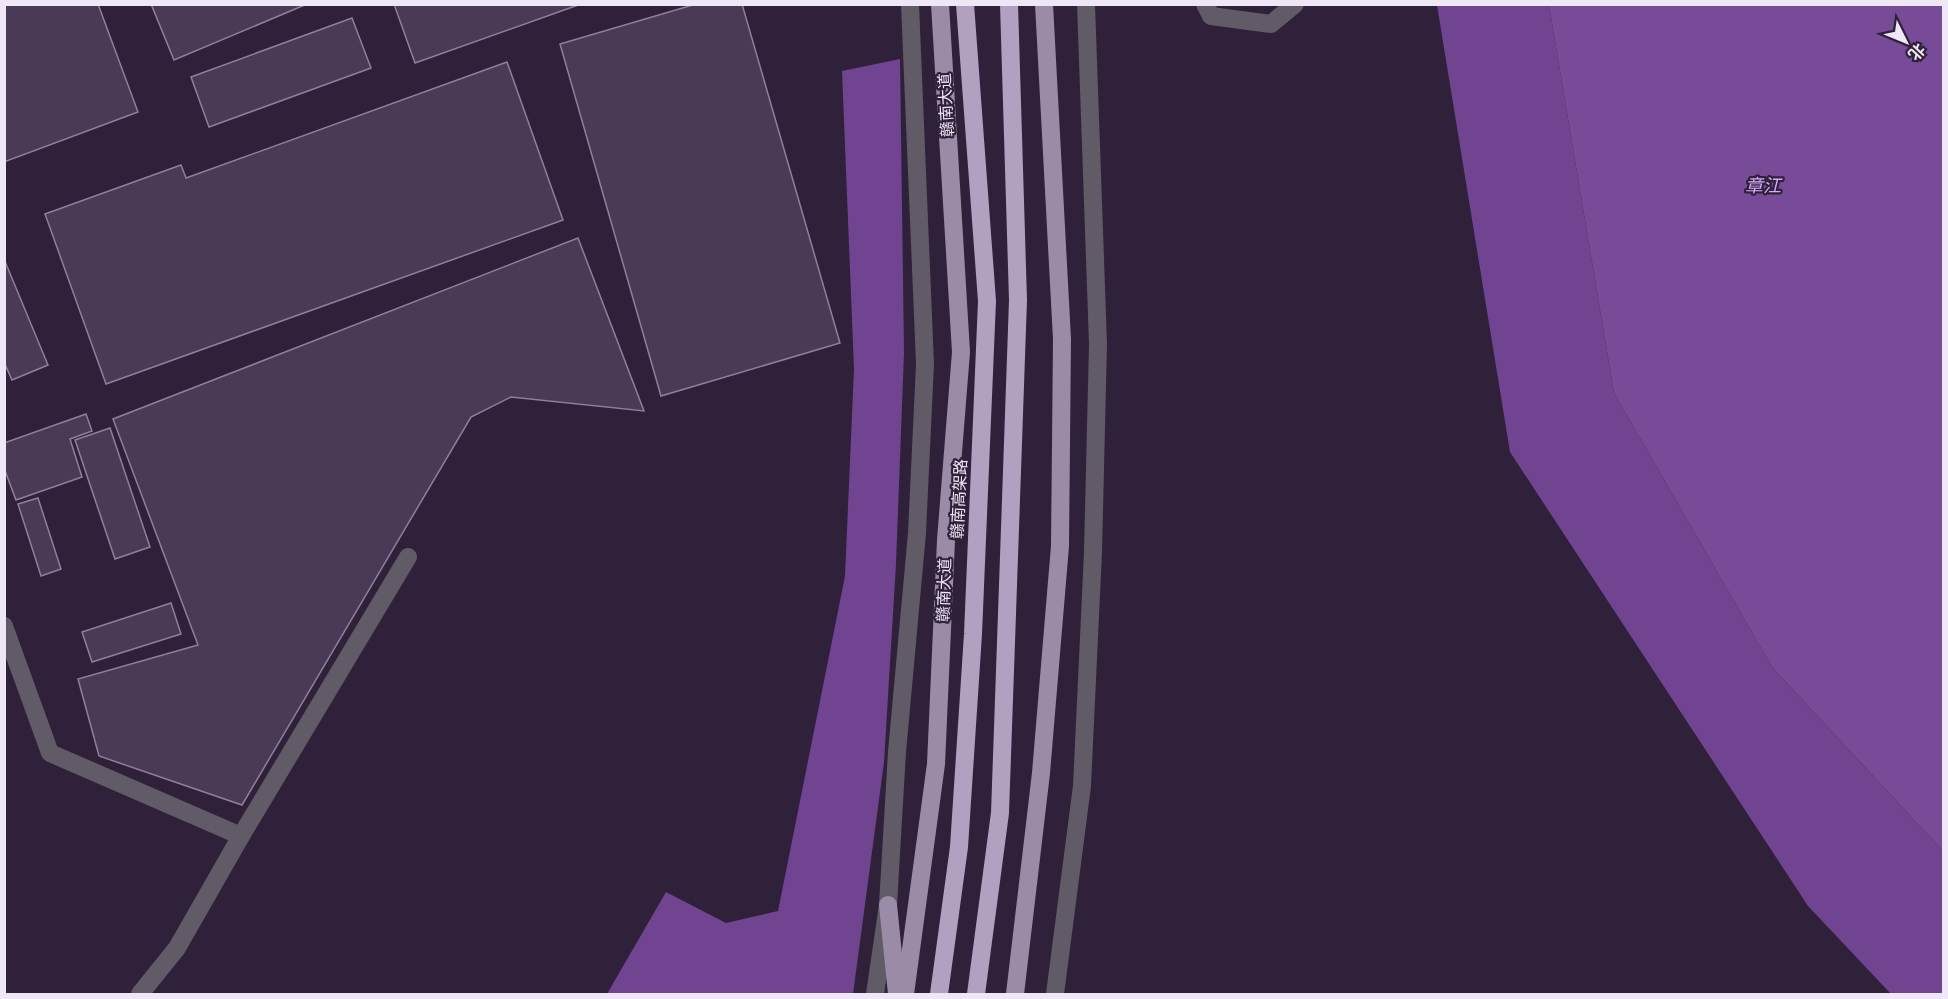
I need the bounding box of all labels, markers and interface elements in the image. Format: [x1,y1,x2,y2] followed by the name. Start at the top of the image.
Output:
[1876,12,1936,72] north arrow
[1904,40,1929,64] text: 北
[935,73,957,137] street label: 赣南大道
[1745,175,1783,197] water label: 章江
[947,459,971,539] street label: 赣南高架路
[933,558,955,622] street label: 赣南大道

